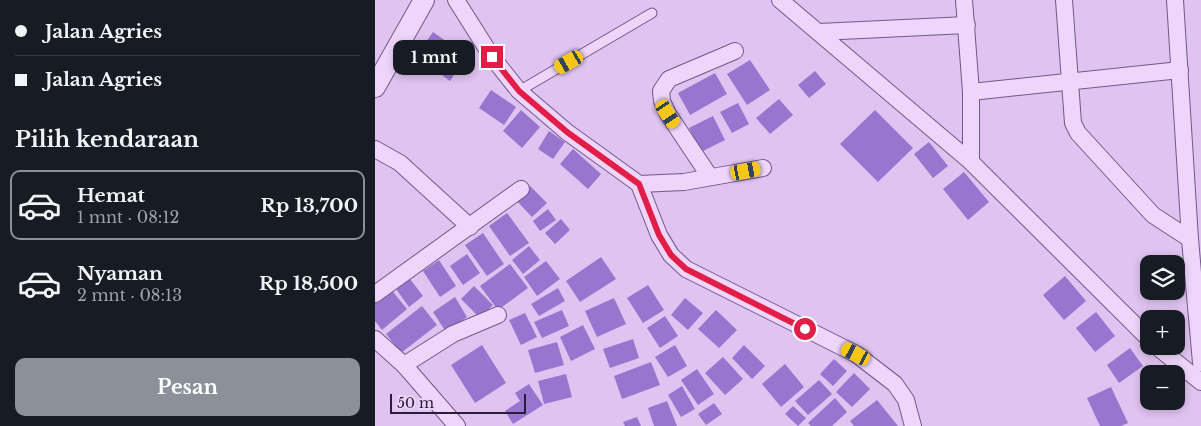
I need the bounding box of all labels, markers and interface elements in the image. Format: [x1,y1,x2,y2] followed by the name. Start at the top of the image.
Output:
[45,20,162,43] text: Jalan Agries
[392,40,475,74] callout: 1 mnt
[481,46,503,68] route end
[411,47,457,67] text: 1 mnt
[552,48,585,76] car
[45,68,162,91] text: Jalan Agries
[653,97,682,131] car
[15,126,199,153] text: Pilih kendaraan
[729,161,762,181] car
[17,183,62,228] icon: car
[77,184,145,207] text: Hemat
[261,194,358,217] text: Rp 13,700
[77,207,179,227] text: 1 mnt · 08:12
[1140,255,1185,410] map controls
[1140,255,1185,300] button: layers
[17,261,62,306] icon: car
[77,262,163,285] text: Nyaman
[259,272,358,295] text: Rp 18,500
[77,285,182,305] text: 2 mnt · 08:13
[1140,310,1185,355] button: +
[794,318,816,340] route start
[839,341,872,367] car
[15,358,360,416] button: Pesan
[1140,365,1185,410] button: −
[390,391,526,414] scale bar
[397,394,434,412] text: 50 m

